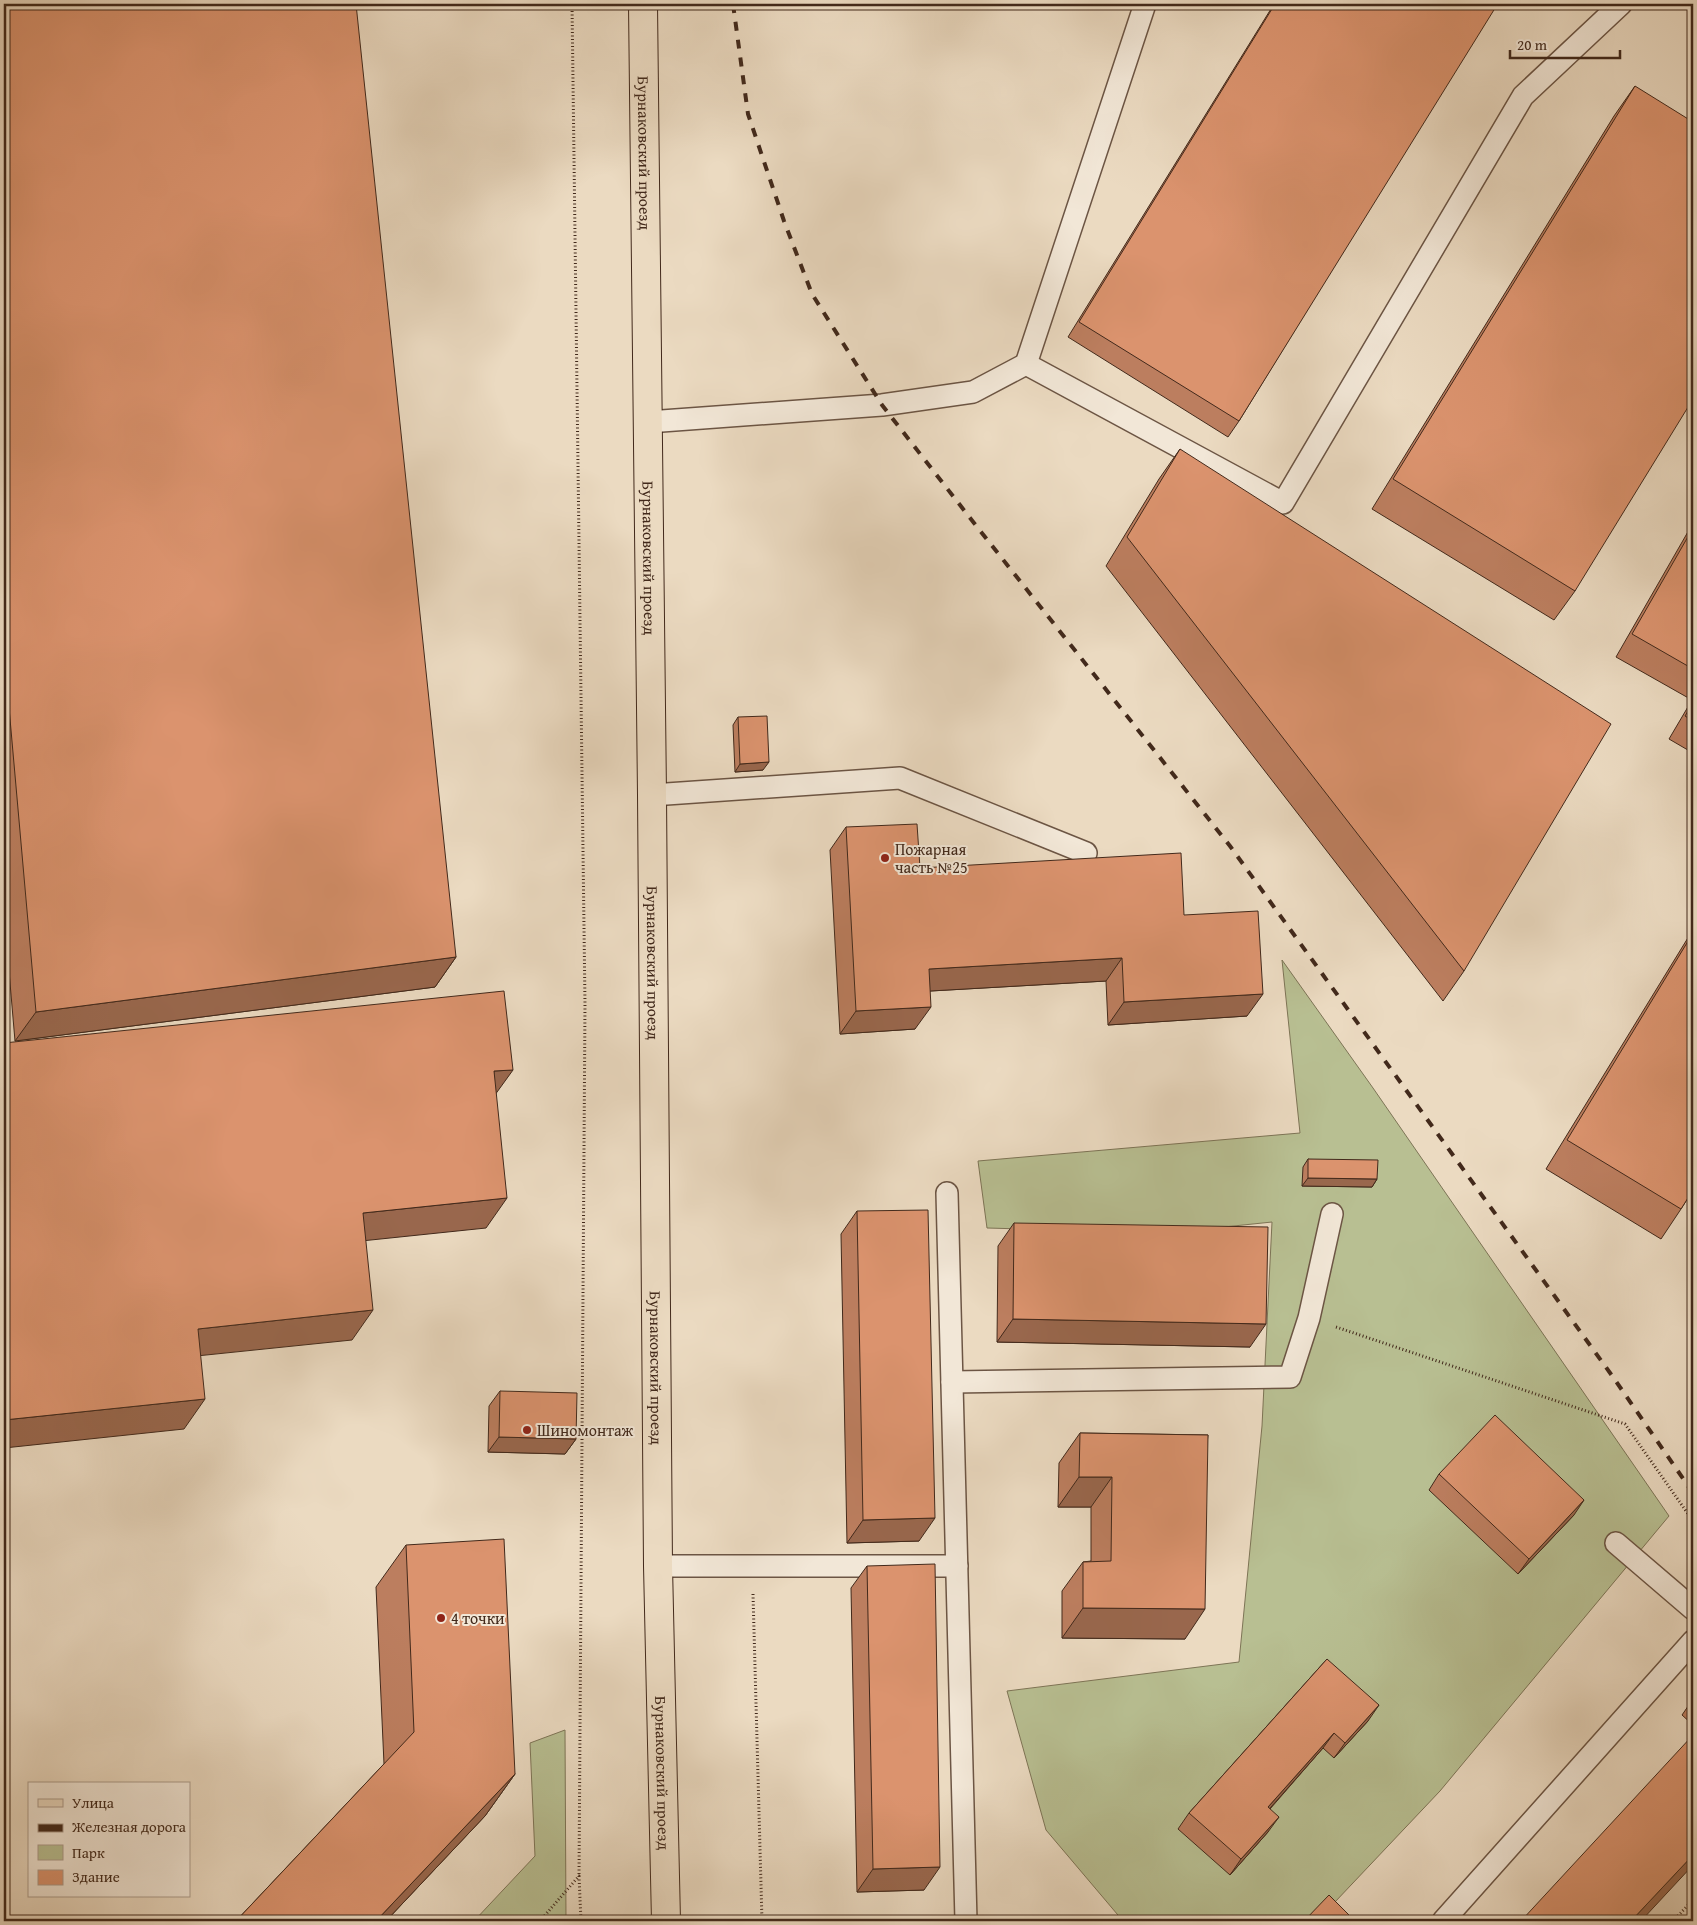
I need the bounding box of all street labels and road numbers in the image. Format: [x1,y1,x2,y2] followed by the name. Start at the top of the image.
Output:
[632,76,658,231] street label: Бурнаковский проезд
[636,481,662,635] street label: Бурнаковский проезд
[641,886,666,1040] street label: Бурнаковский проезд
[644,1291,669,1445] street label: Бурнаковский проезд
[649,1696,676,1851] street label: Бурнаковский проезд

